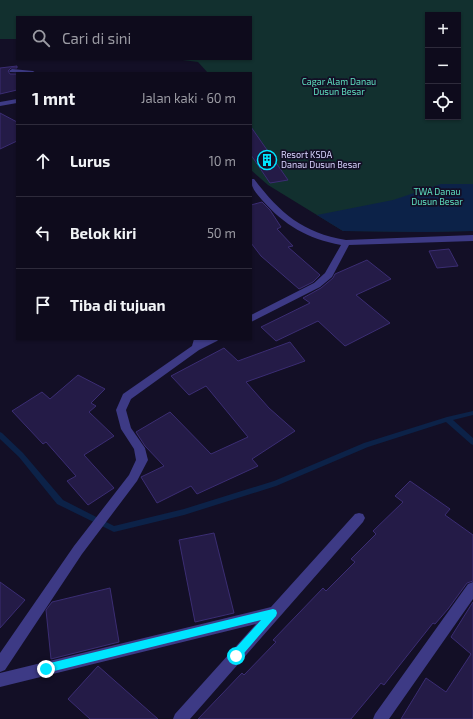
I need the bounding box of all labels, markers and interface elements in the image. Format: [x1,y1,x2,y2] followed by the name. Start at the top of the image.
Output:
[425,12,461,120] map controls
[425,12,461,48] button: +
[16,16,252,60] search box
[30,27,52,49] icon: search
[62,29,131,47] text: Cari di sini
[425,48,461,84] button: −
[302,76,376,97] park label: Cagar Alam Danau Dusun Besar
[425,84,461,120] button: locate
[32,88,75,108] text: 1 mnt
[141,90,236,106] text: Jalan kaki · 60 m
[256,149,278,171] building icon: Resort KSDA Danau Dusun Besar
[281,149,361,170] place label: Resort KSDA Danau Dusun Besar
[32,150,54,172] icon: ahead
[70,152,110,170] text: Lurus
[209,153,236,169] text: 10 m
[411,186,463,207] park label: TWA Danau Dusun Besar
[32,222,54,244] icon: left
[70,224,136,242] text: Belok kiri
[207,225,236,241] text: 50 m
[32,294,54,316] icon: arrive
[70,296,166,314] text: Tiba di tujuan
[227,647,245,665] route start
[37,660,55,678] route end

